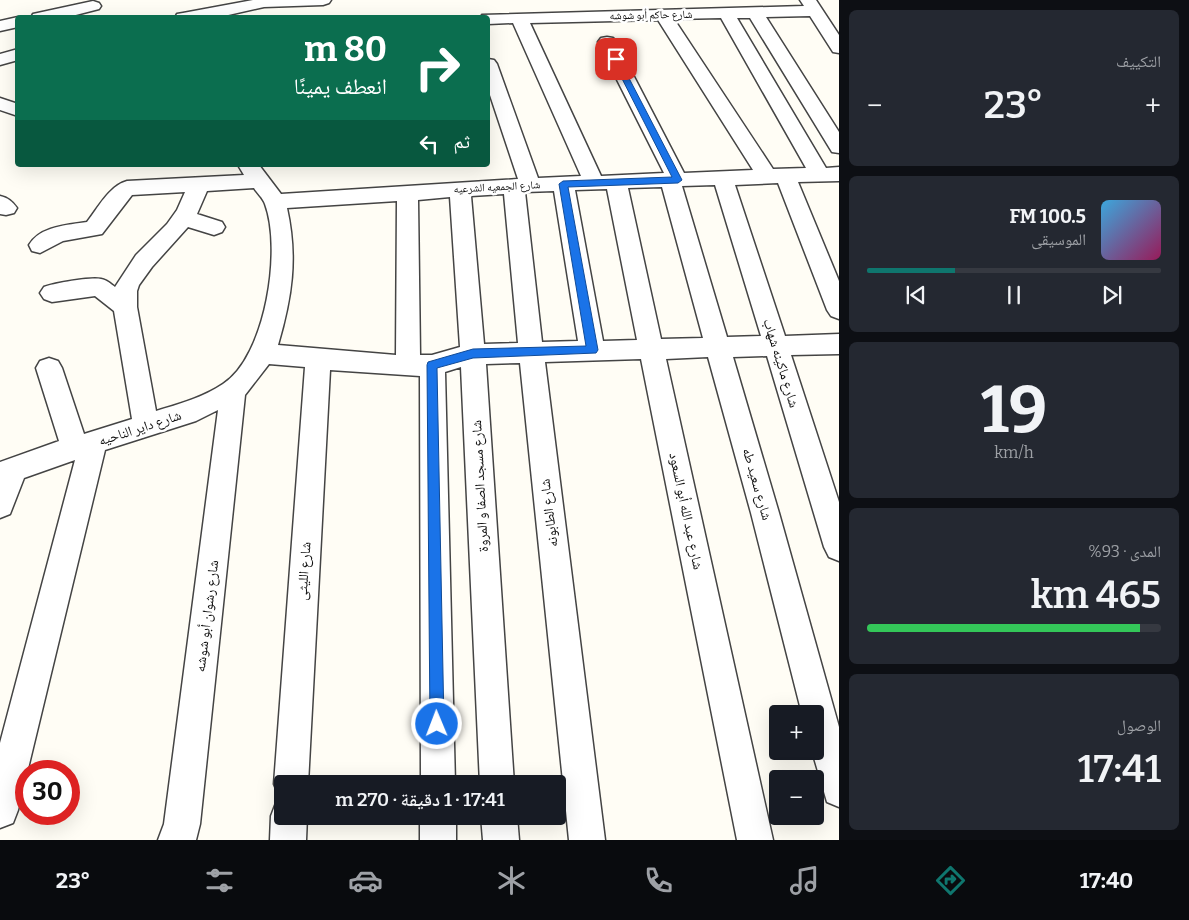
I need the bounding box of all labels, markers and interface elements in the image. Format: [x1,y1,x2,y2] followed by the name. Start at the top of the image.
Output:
[609,7,693,23] street label: شارع حاكم أبو شوشه
[304,28,387,70] text: 80 m
[405,35,470,100] icon: right
[595,38,637,80] pin
[602,45,630,73] icon: arrive
[1116,52,1161,71] text: التكييف
[294,73,387,100] text: انعطف يمينًا
[984,82,1044,128] text: 23°
[867,89,882,122] text: −
[1145,89,1161,122] text: +
[415,130,443,158] icon: left
[453,130,470,153] text: ثم
[453,178,541,196] street label: شارع الجمعيه الشرعيه
[1009,205,1086,228] text: 100.5 FM
[1031,230,1086,249] text: الموسيقى
[902,281,930,309] icon: previous
[1000,281,1028,309] icon: pause
[1098,281,1126,309] icon: next
[758,316,803,410] street label: شارع ماكينه شهاب
[981,371,1047,449] text: 19
[96,407,184,450] street label: شارع داير الناحيه
[468,420,493,552] street label: شارع مسجد الصفا و المروة
[994,443,1034,462] text: km/h
[738,446,775,522] street label: شارع سعيد طه
[664,451,707,571] street label: شارع عبد الله أبو السعود
[536,478,563,548] street label: شارع الطابونه
[293,541,316,601] street label: شارع الليثى
[1088,542,1161,561] text: المدى · 93%
[192,559,223,673] street label: شارع رشوان أبو شوشه
[1031,572,1161,618] text: 465 km
[410,697,462,749] position arrow
[769,705,824,825] map controls
[769,705,824,760] button: +
[1117,716,1161,735] text: الوصول
[1078,746,1161,792] text: 17:41
[15,760,80,825] speed limit sign: 30
[769,770,824,825] button: −
[335,788,505,811] text: 17:41 · 1 دقيقة · 270 m
[202,863,237,898] icon: filters
[348,863,383,898] icon: car
[494,863,529,898] icon: climate
[641,863,676,898] icon: phone
[787,863,822,898] icon: music
[933,863,968,898] icon: directions
[56,867,91,894] text: 23°
[1080,867,1133,894] text: 17:40

